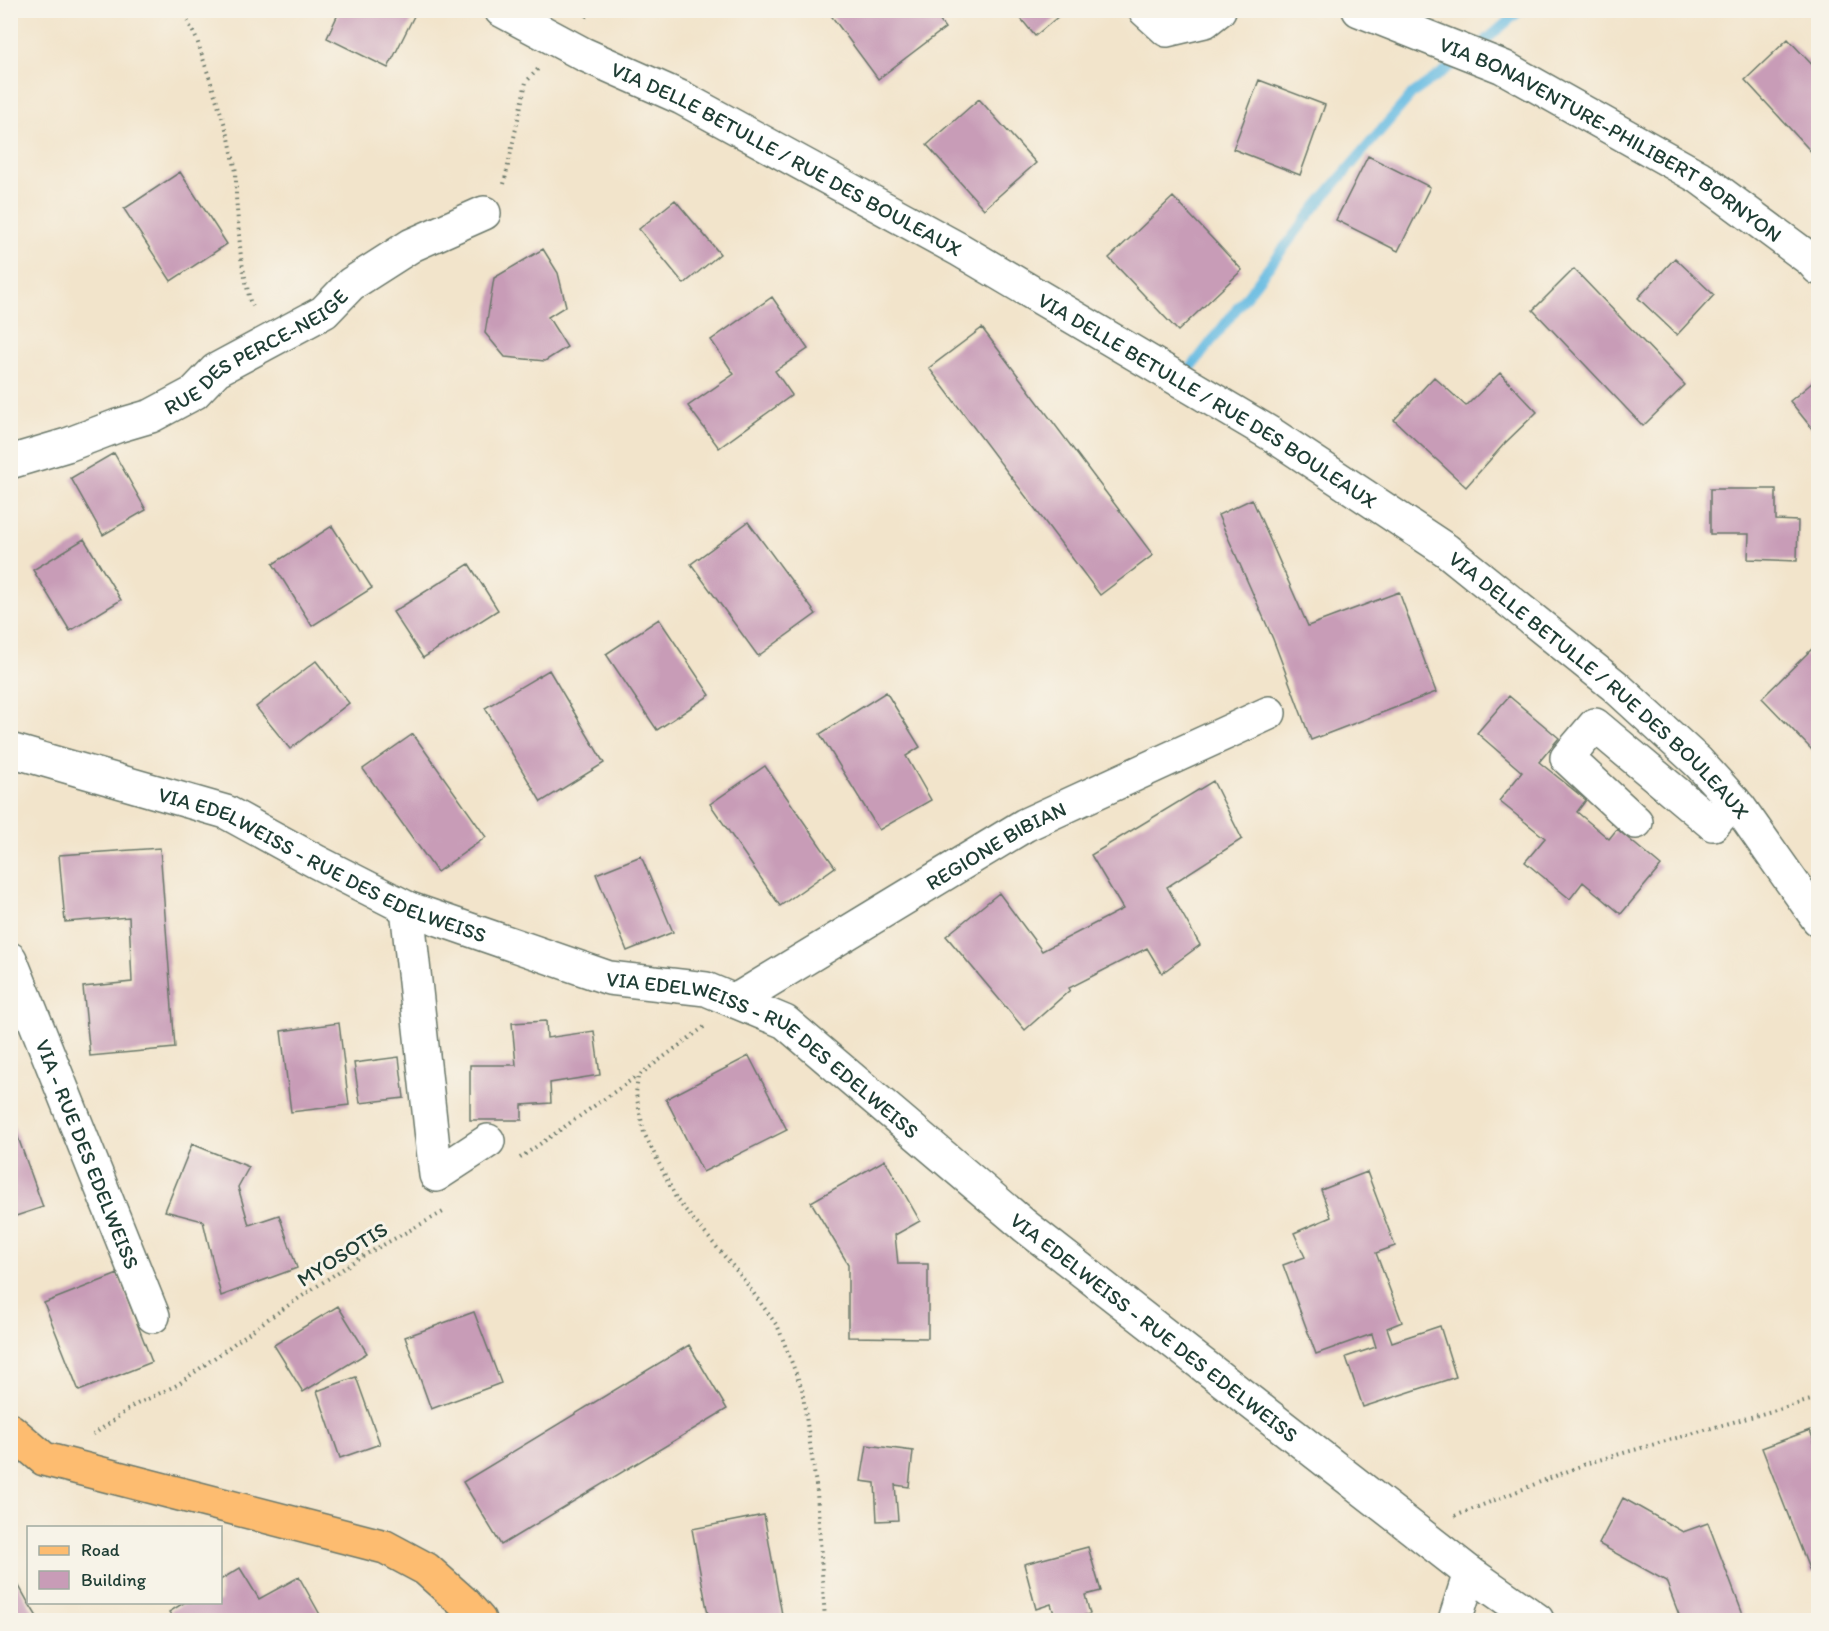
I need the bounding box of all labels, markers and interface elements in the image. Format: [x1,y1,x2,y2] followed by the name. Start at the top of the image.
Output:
[1436,31,1787,247] street label: VIA BONAVENTURE-PHILIBERT BORNYON
[607,56,967,261] street label: VIA DELLE BETULLE / RUE DES BOULEAUX
[159,283,352,419] street label: RUE DES PERCE-NEIGE
[1034,287,1383,514] street label: VIA DELLE BETULLE / RUE DES BOULEAUX
[1444,545,1756,823] street label: VIA DELLE BETULLE / RUE DES BOULEAUX
[155,781,490,947] street label: VIA EDELWEISS - RUE DES EDELWEISS
[921,795,1070,895] street label: REGIONE BIBIAN
[605,965,924,1143] street label: VIA EDELWEISS - RUE DES EDELWEISS
[31,1035,145,1272] street label: VIA - RUE DES EDELWEISS
[1006,1207,1304,1447] street label: VIA EDELWEISS - RUE DES EDELWEISS
[292,1216,392,1292] street label: MYOSOTIS
[27,1526,222,1604] legend
[81,1539,120,1561] text: Road
[81,1569,147,1591] text: Building

